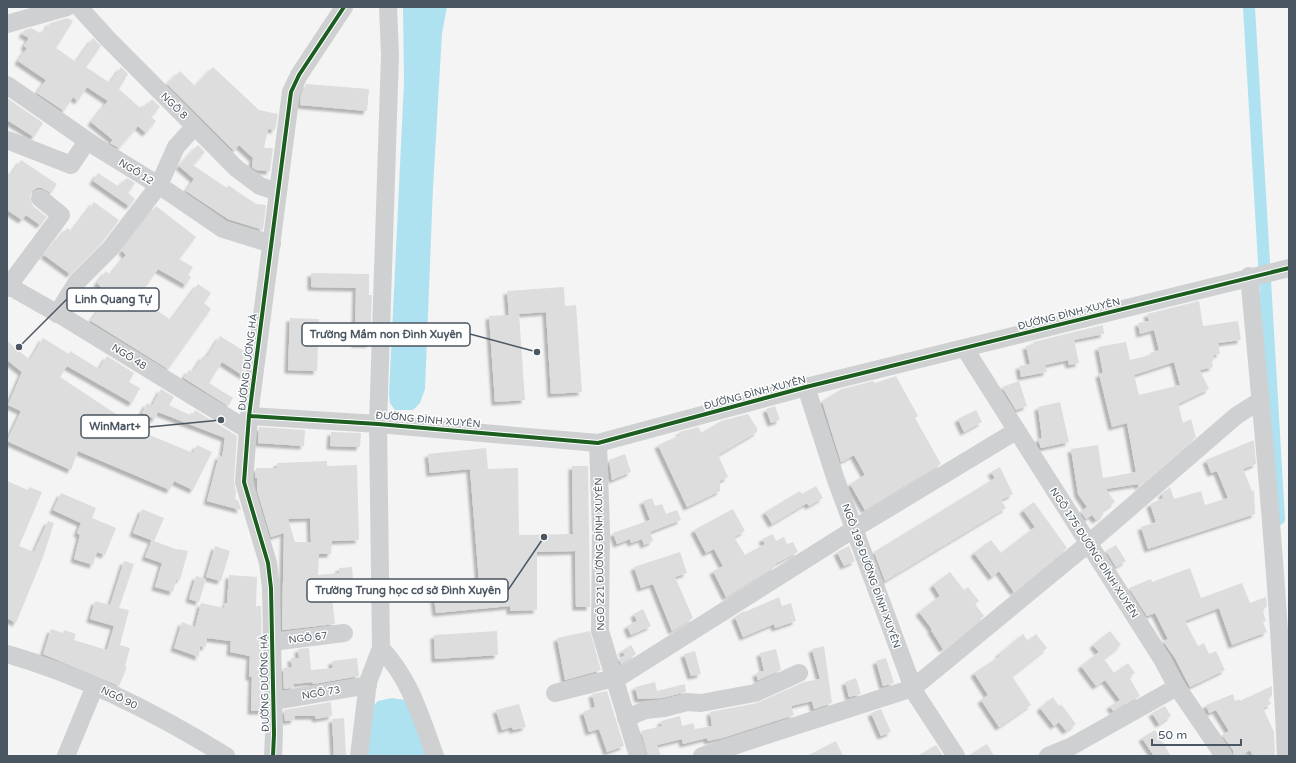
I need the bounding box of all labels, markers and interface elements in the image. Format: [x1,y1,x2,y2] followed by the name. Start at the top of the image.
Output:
[158,90,190,122] street label: NGÕ 8
[116,157,156,187] street label: NGÕ 12
[67,288,159,311] callout: Linh Quang Tự
[75,293,152,307] text: Linh Quang Tự
[1017,295,1121,333] street label: ĐƯỜNG ĐÌNH XUYÊN
[236,313,260,411] street label: ĐƯỜNG DƯƠNG HÀ
[302,323,470,346] callout: Trường Mầm non Đình Xuyên
[309,328,463,342] text: Trường Mầm non Đình Xuyên
[109,342,149,372] street label: NGÕ 48
[703,374,807,412] street label: ĐƯỜNG ĐÌNH XUYÊN
[375,409,481,431] street label: ĐƯỜNG ĐÌNH XUYÊN
[81,415,149,438] callout: WinMart+
[89,420,141,433] text: WinMart+
[593,477,607,631] street label: NGÕ 221 ĐƯỜNG ĐÌNH XUYÊN
[1047,486,1141,620] street label: NGÕ 175 ĐƯỜNG ĐÌNH XUYÊN
[839,502,903,650] street label: NGÕ 199 ĐƯỜNG ĐÌNH XUYÊN
[307,579,508,602] callout: Trường Trung học cơ sở Đình Xuyên
[314,584,501,598] text: Trường Trung học cơ sở Đình Xuyên
[288,630,328,646] street label: NGÕ 67
[258,634,272,732] street label: ĐƯỜNG DƯƠNG HÀ
[99,684,139,712] street label: NGÕ 90
[301,684,341,702] street label: NGÕ 73
[1152,721,1241,747] scale bar
[1158,728,1187,742] text: 50 m

